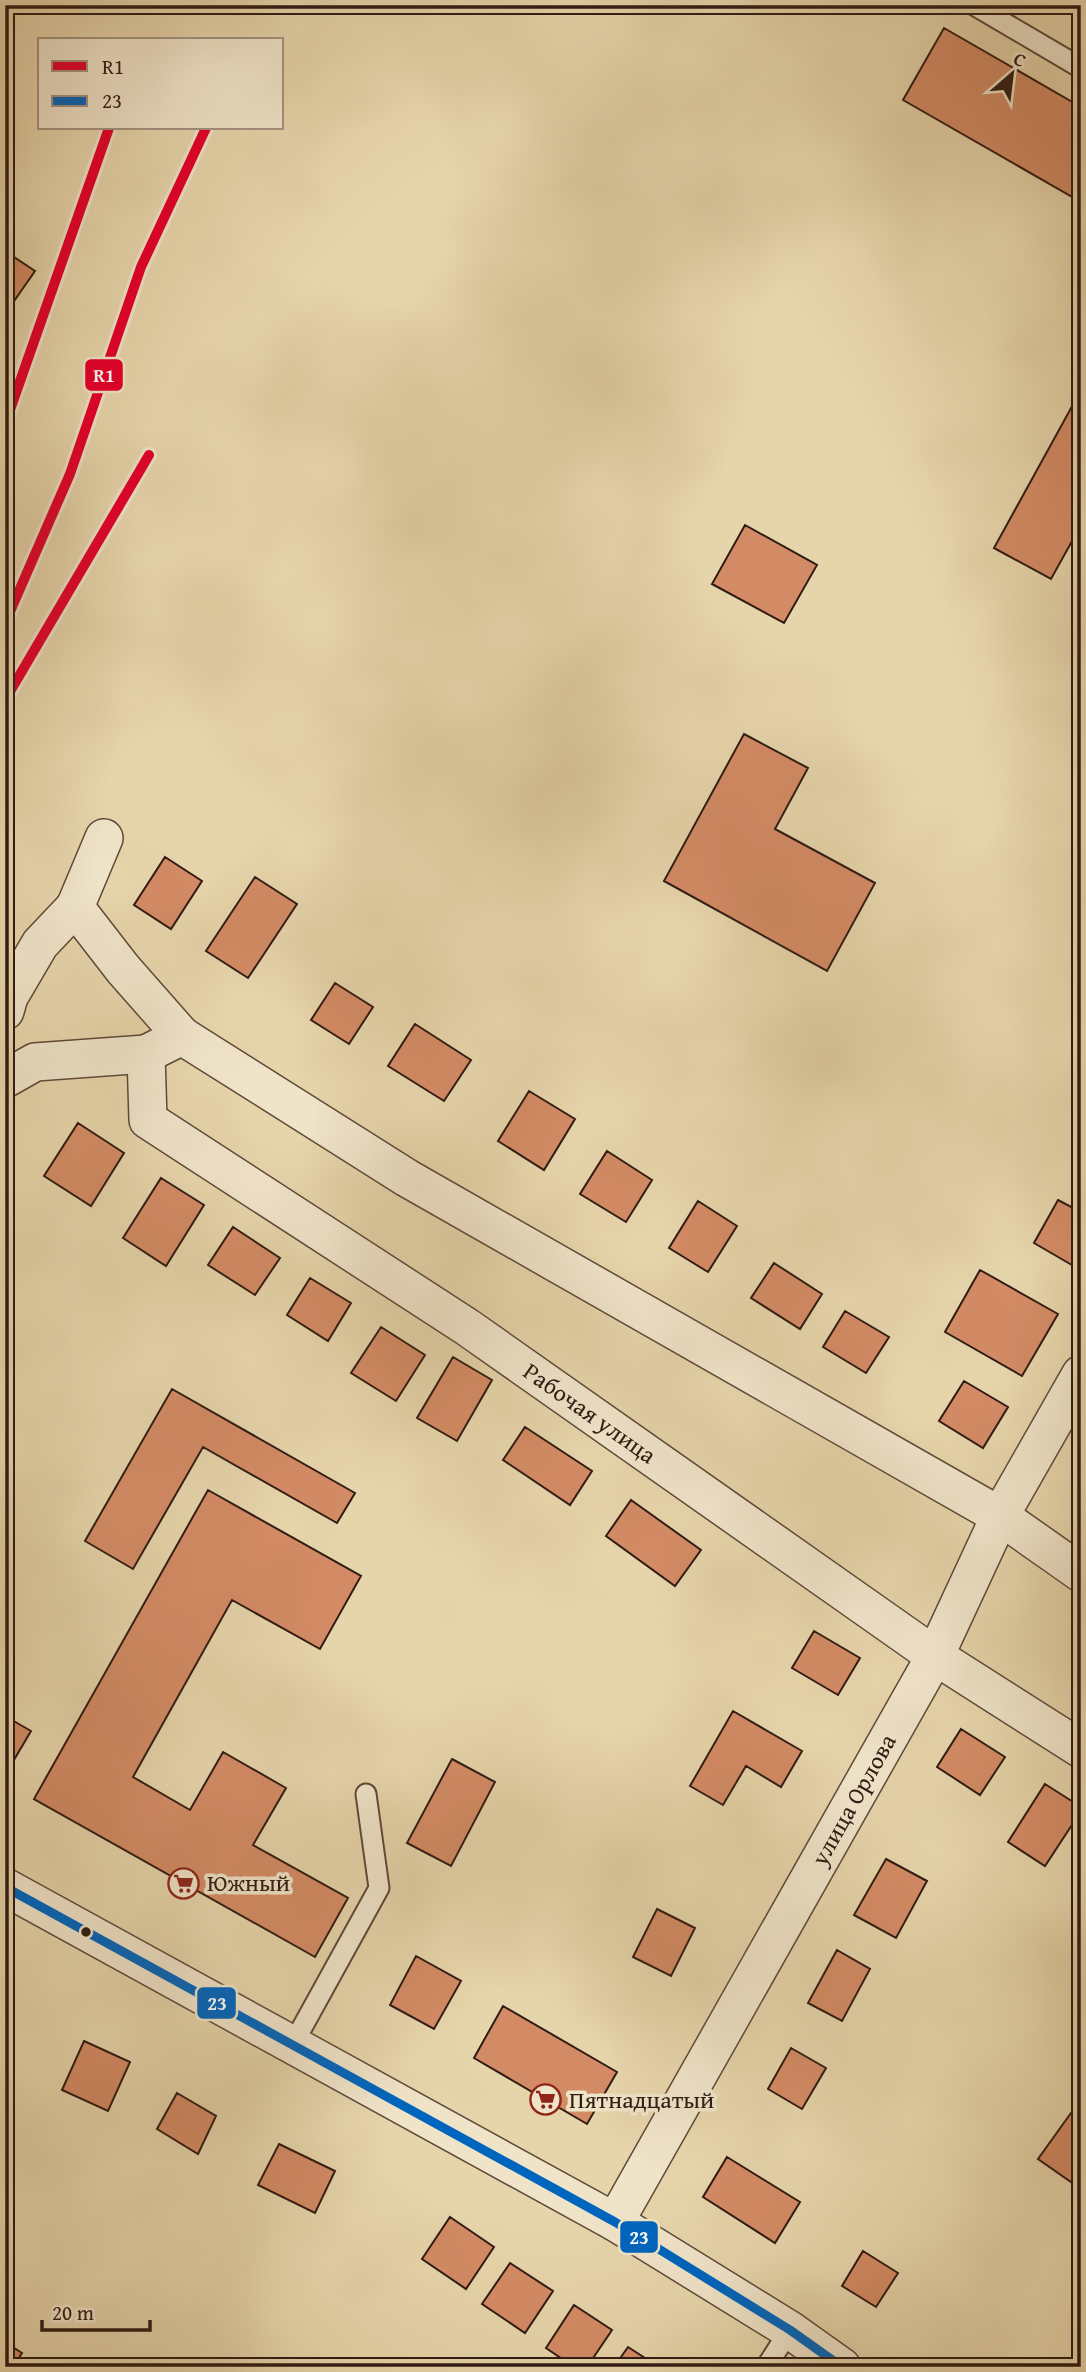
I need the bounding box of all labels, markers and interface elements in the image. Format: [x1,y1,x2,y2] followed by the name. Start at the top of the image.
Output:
[38,38,284,130] legend
[978,38,1048,108] north arrow
[1009,44,1032,74] text: С
[102,51,124,82] text: R1
[102,85,122,116] text: 23
[84,358,124,392] line badge: R1
[93,361,115,389] text: R1
[516,1354,664,1472] street label: Рабочая улица
[802,1727,905,1873] street label: улица Орлова
[207,1865,290,1900] place label: Южный
[167,1866,201,1900] supermarket icon: Южный
[79,1925,93,1939] unlabelled marker
[196,1986,237,2020] line badge: 23
[207,1989,227,2017] text: 23
[569,2082,714,2117] place label: Пятнадцатый
[529,2083,563,2117] supermarket icon: Пятнадцатый
[619,2220,659,2254] line badge: 23
[629,2223,649,2251] text: 23
[42,2288,150,2332] scale bar
[52,2297,94,2328] text: 20 m

